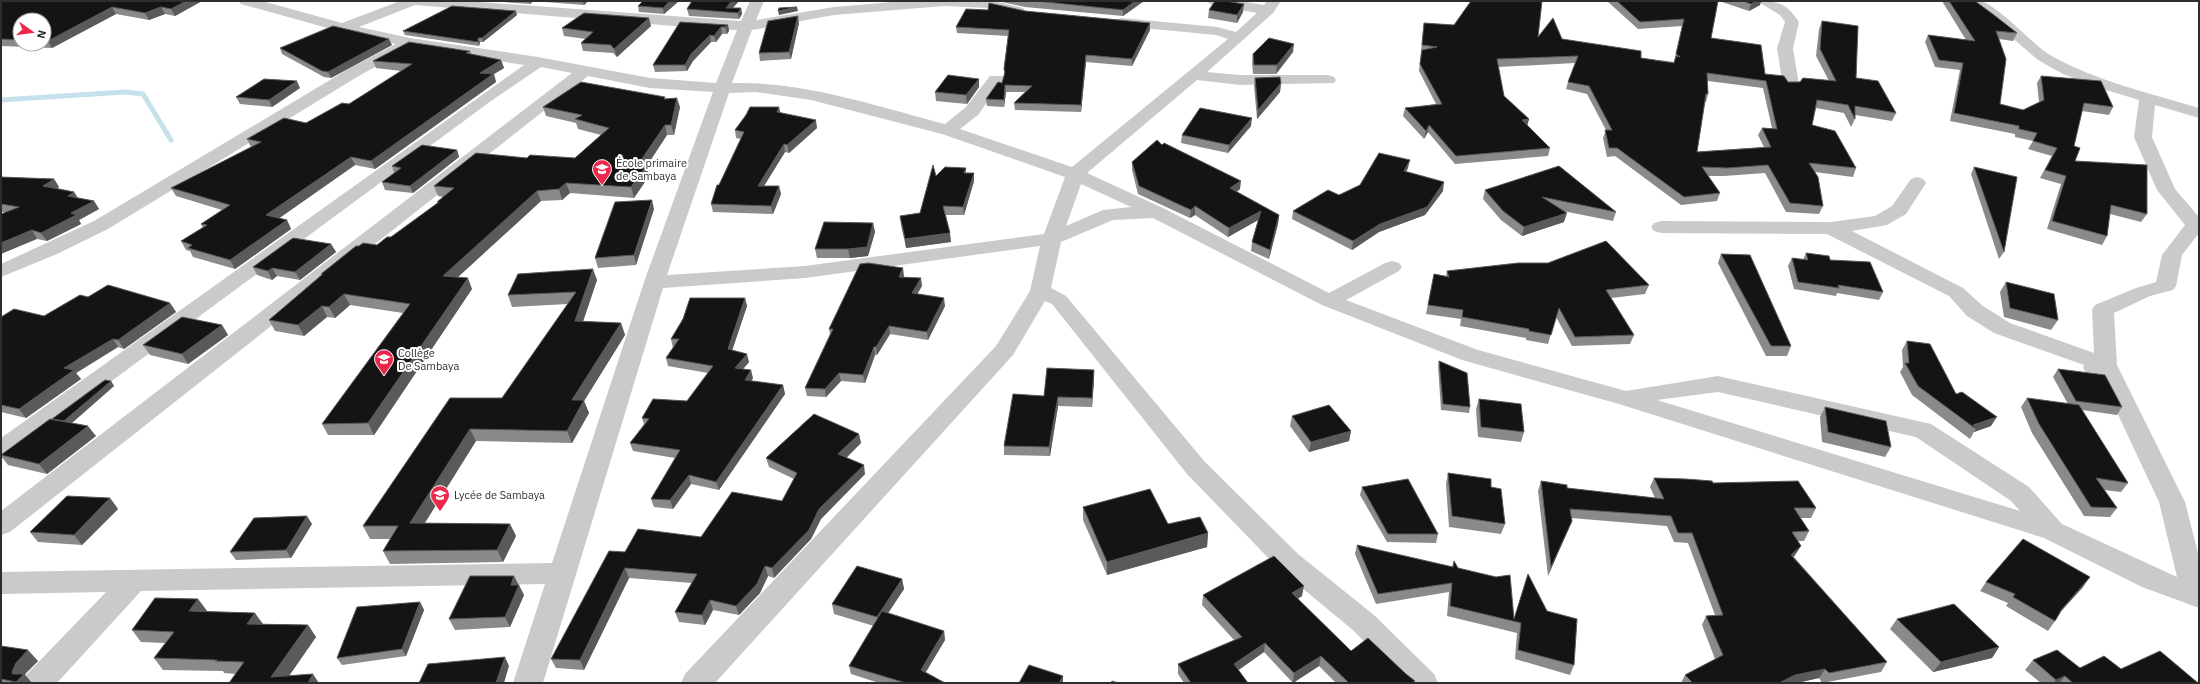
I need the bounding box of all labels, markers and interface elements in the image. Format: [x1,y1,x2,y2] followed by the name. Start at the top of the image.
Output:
[12,12,52,52] north arrow
[34,29,49,40] text: N
[616,156,687,183] place label: École primaire de Sambaya
[591,158,613,186] school or university icon: École primaire de Sambaya
[398,346,459,373] place label: Collège De Sambaya
[373,348,395,376] school or university icon: Collège De Sambaya
[429,484,451,512] school or university icon: Lycée de Sambaya
[454,488,545,502] place label: Lycée de Sambaya

